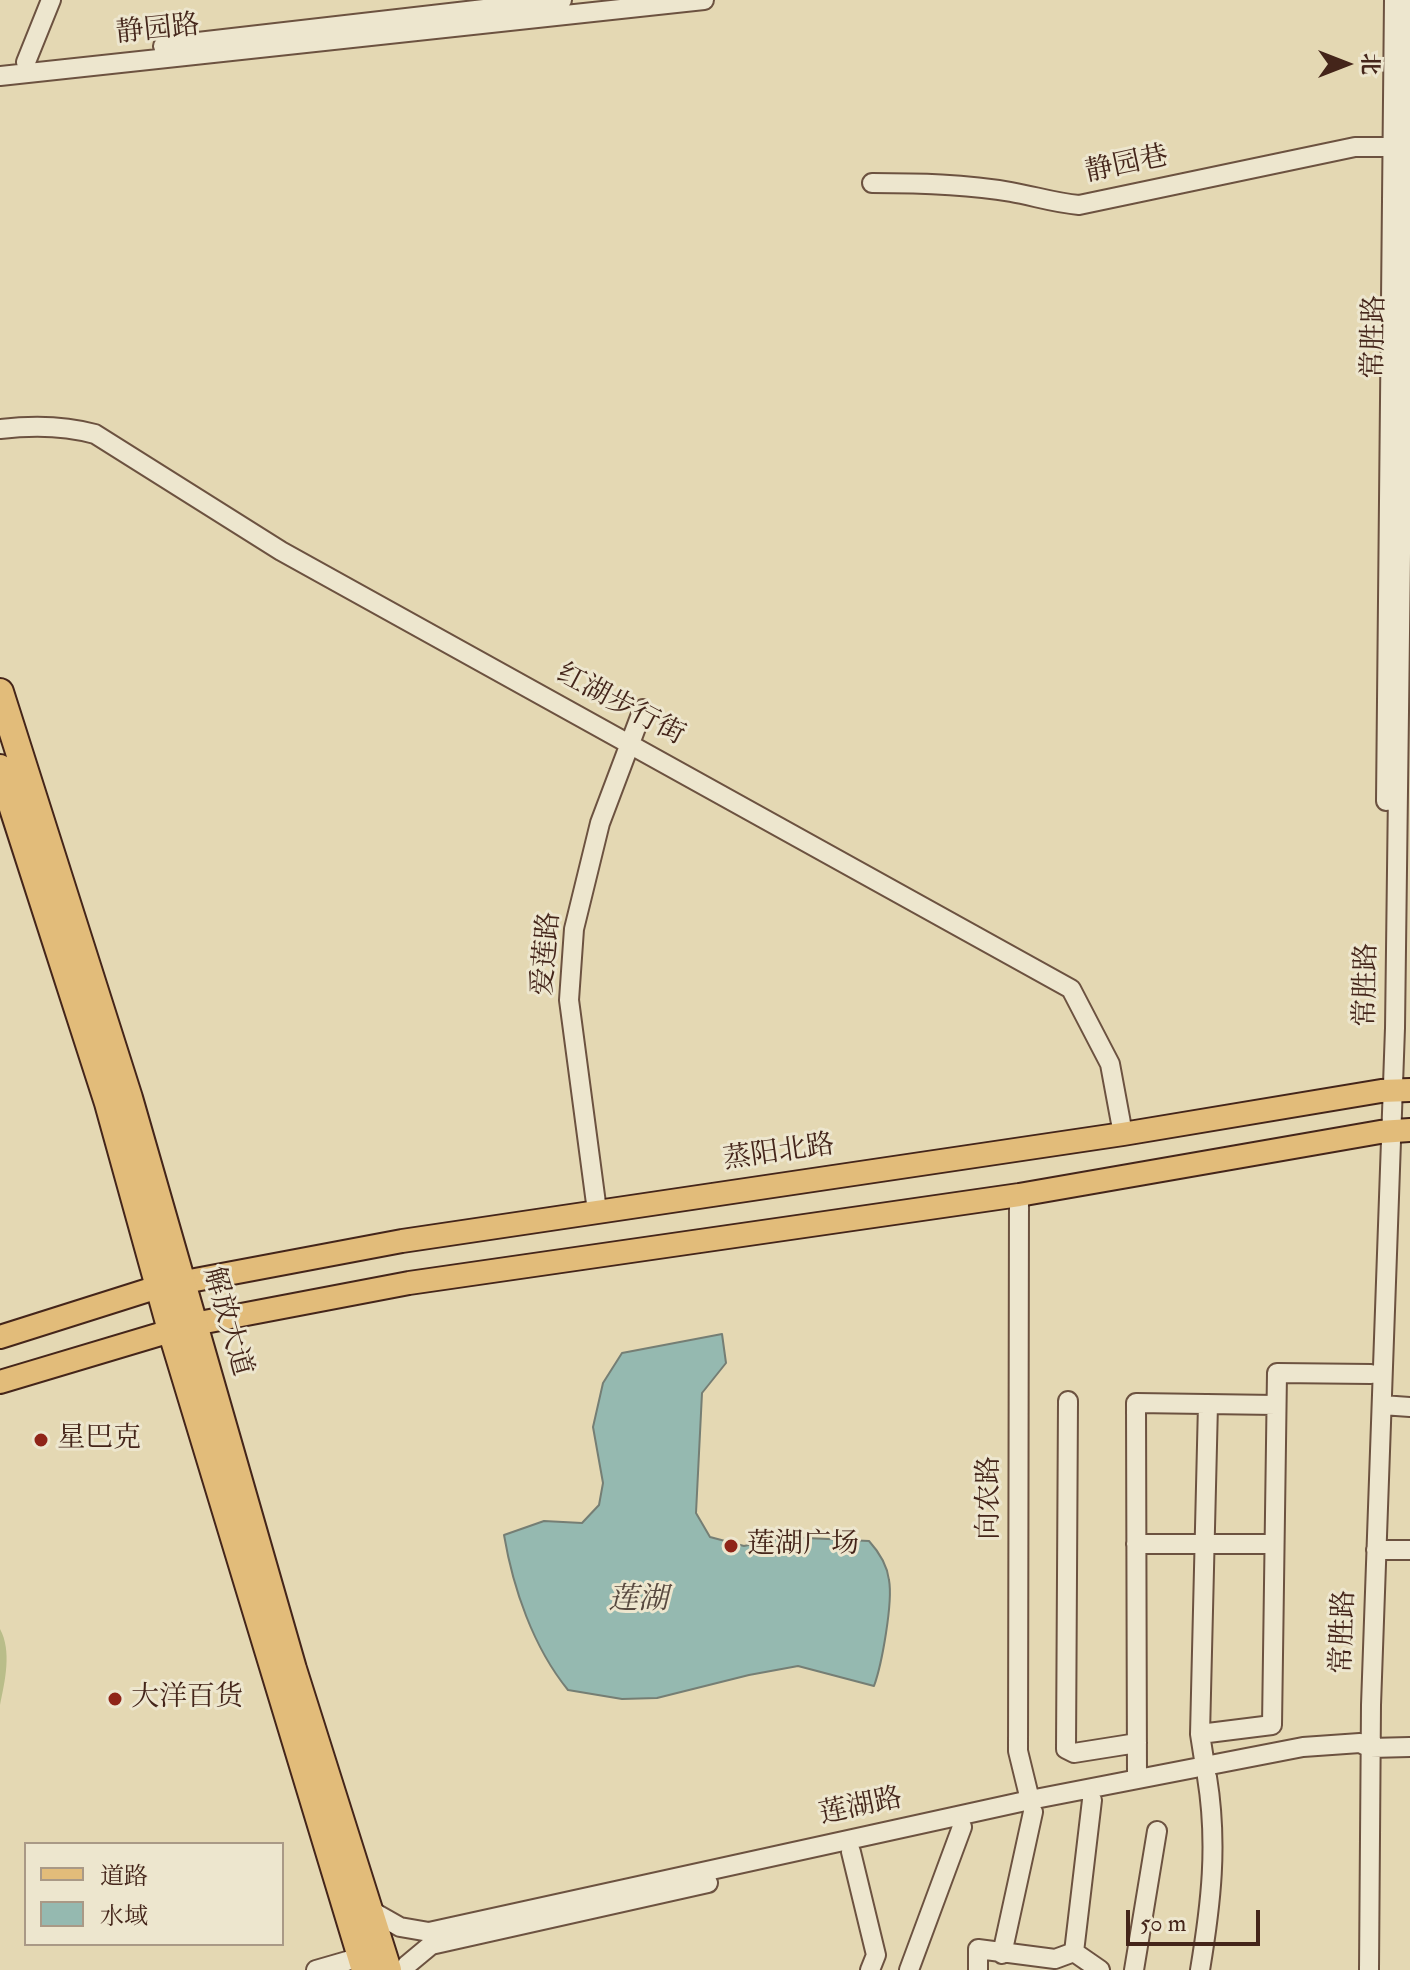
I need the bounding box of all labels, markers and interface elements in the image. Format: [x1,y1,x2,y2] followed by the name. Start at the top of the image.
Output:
[114,10,202,52] street label: 静园路
[1306,24,1386,104] north arrow
[1356,53,1384,75] text: 北
[1082,141,1172,191] street label: 静园巷
[1358,295,1394,379] street label: 常胜路
[550,658,690,754] street label: 红湖步行街
[528,911,568,997] street label: 爱莲路
[1350,943,1386,1027] street label: 常胜路
[721,1130,837,1178] street label: 蒸阳北路
[194,1264,258,1380] street label: 解放大道
[57,1423,141,1457] place label: 星巴克
[32,1431,50,1449] marker: 星巴克
[974,1456,1008,1540] street label: 向农路
[747,1529,859,1563] place label: 莲湖广场
[722,1537,740,1555] marker: 莲湖广场
[608,1584,668,1620] water label: 莲湖
[1327,1589,1363,1675] street label: 常胜路
[131,1682,243,1716] place label: 大洋百货
[106,1690,124,1708] marker: 大洋百货
[816,1783,906,1833] street label: 莲湖路
[24,1842,284,1946] legend
[100,1861,148,1892] text: 道路
[1130,1894,1264,1944] scale bar
[100,1901,148,1932] text: 水域
[1140,1908,1186,1939] text: 50 m

